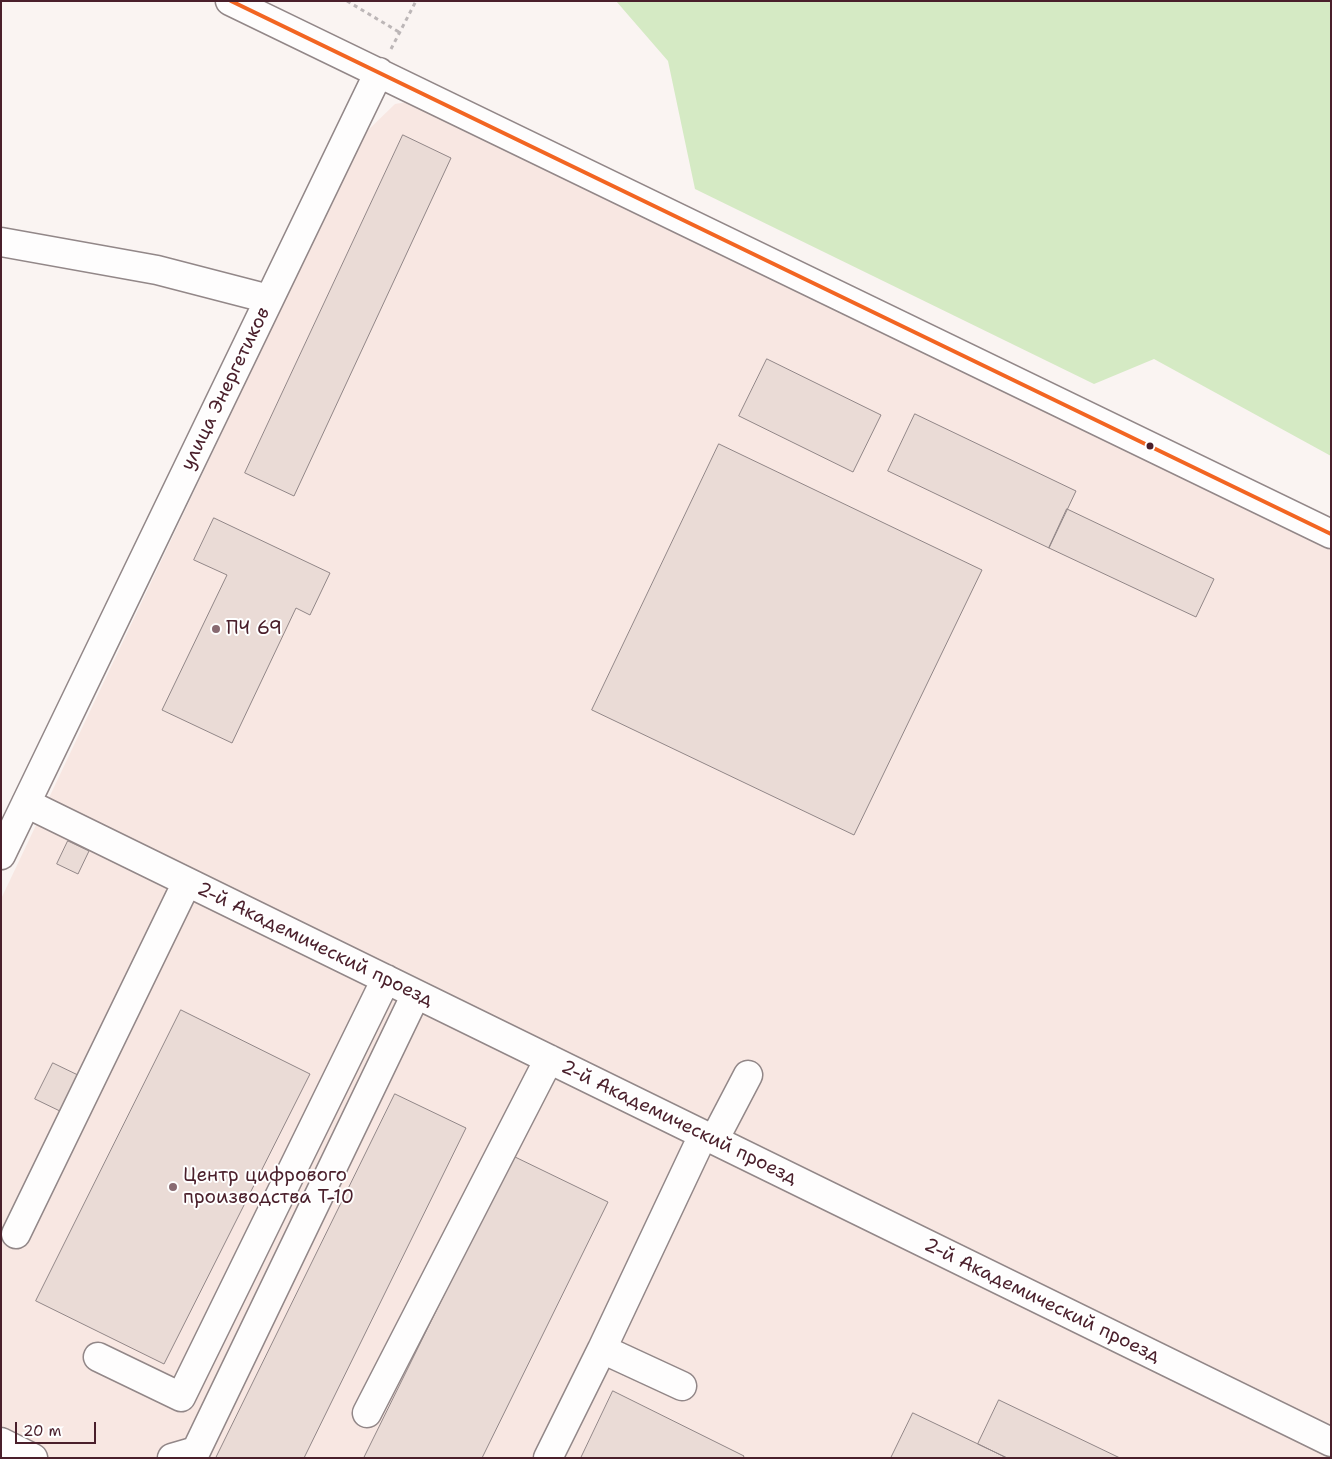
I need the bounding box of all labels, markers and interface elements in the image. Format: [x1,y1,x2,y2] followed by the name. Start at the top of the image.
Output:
[177,304,275,474] street label: улица Энергетиков
[1145,441,1155,451] unlabelled marker
[226,618,282,640] place label: ПЧ 69
[210,623,222,635] marker: ПЧ 69
[193,878,437,1012] street label: 2-й Академический проезд
[557,1056,801,1190] street label: 2-й Академический проезд
[183,1165,354,1209] place label: Центр цифрового производства Т-10
[167,1181,179,1193] marker: Центр цифрового производства Т-10
[920,1234,1164,1368] street label: 2-й Академический проезд
[18,1412,99,1444] scale bar
[23,1421,62,1441] text: 20 m

